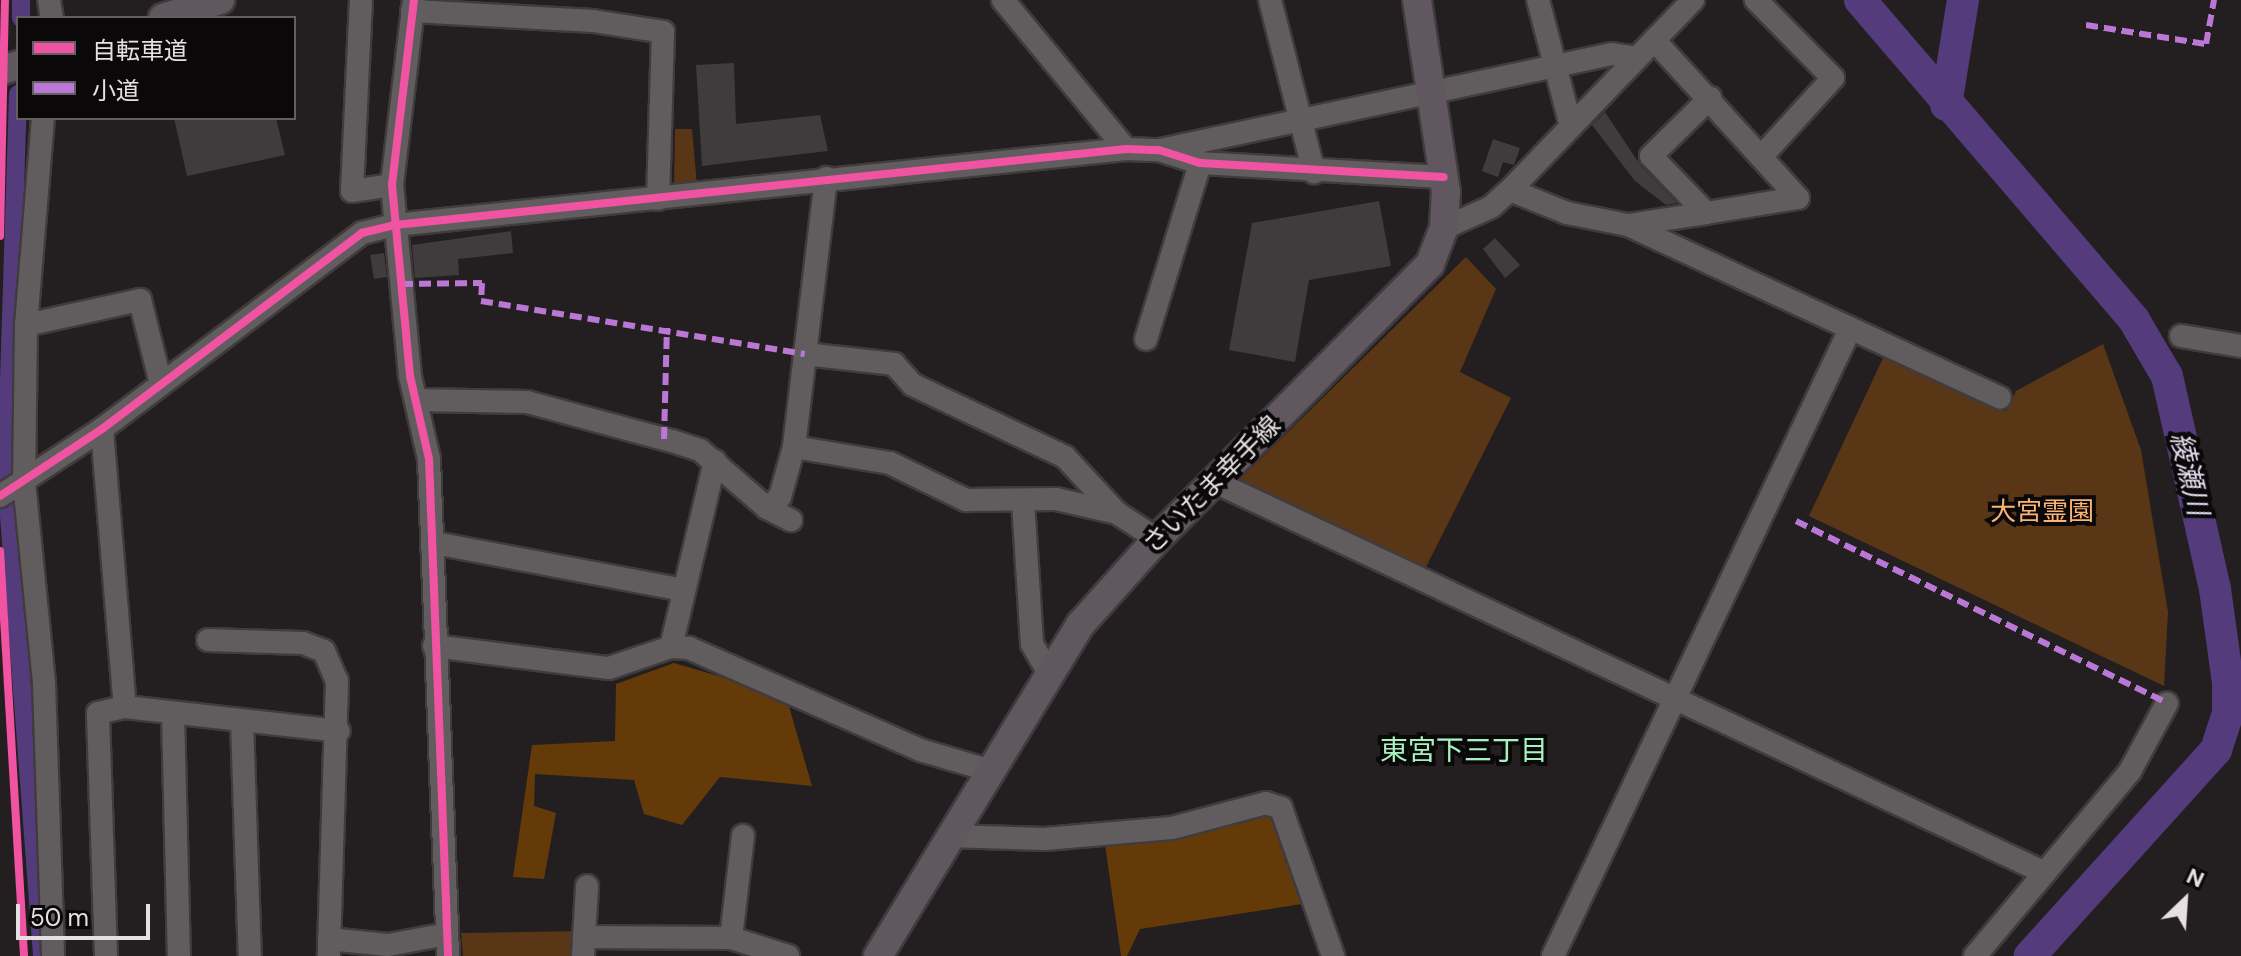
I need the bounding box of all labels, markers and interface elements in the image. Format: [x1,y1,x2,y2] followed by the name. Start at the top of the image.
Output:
[16,16,296,120] legend
[92,35,188,66] text: 自転車道
[92,75,140,106] text: 小道
[1137,410,1287,560] street label: さいたま幸手線
[2163,429,2215,519] water label: 綾瀬川
[1990,496,2094,528] park label: 大宮霊園
[1380,734,1548,768] district label: 東宮下三丁目
[2145,860,2225,940] north arrow
[2182,861,2209,894] text: N
[20,888,154,938] scale bar
[30,902,89,933] text: 50 m

